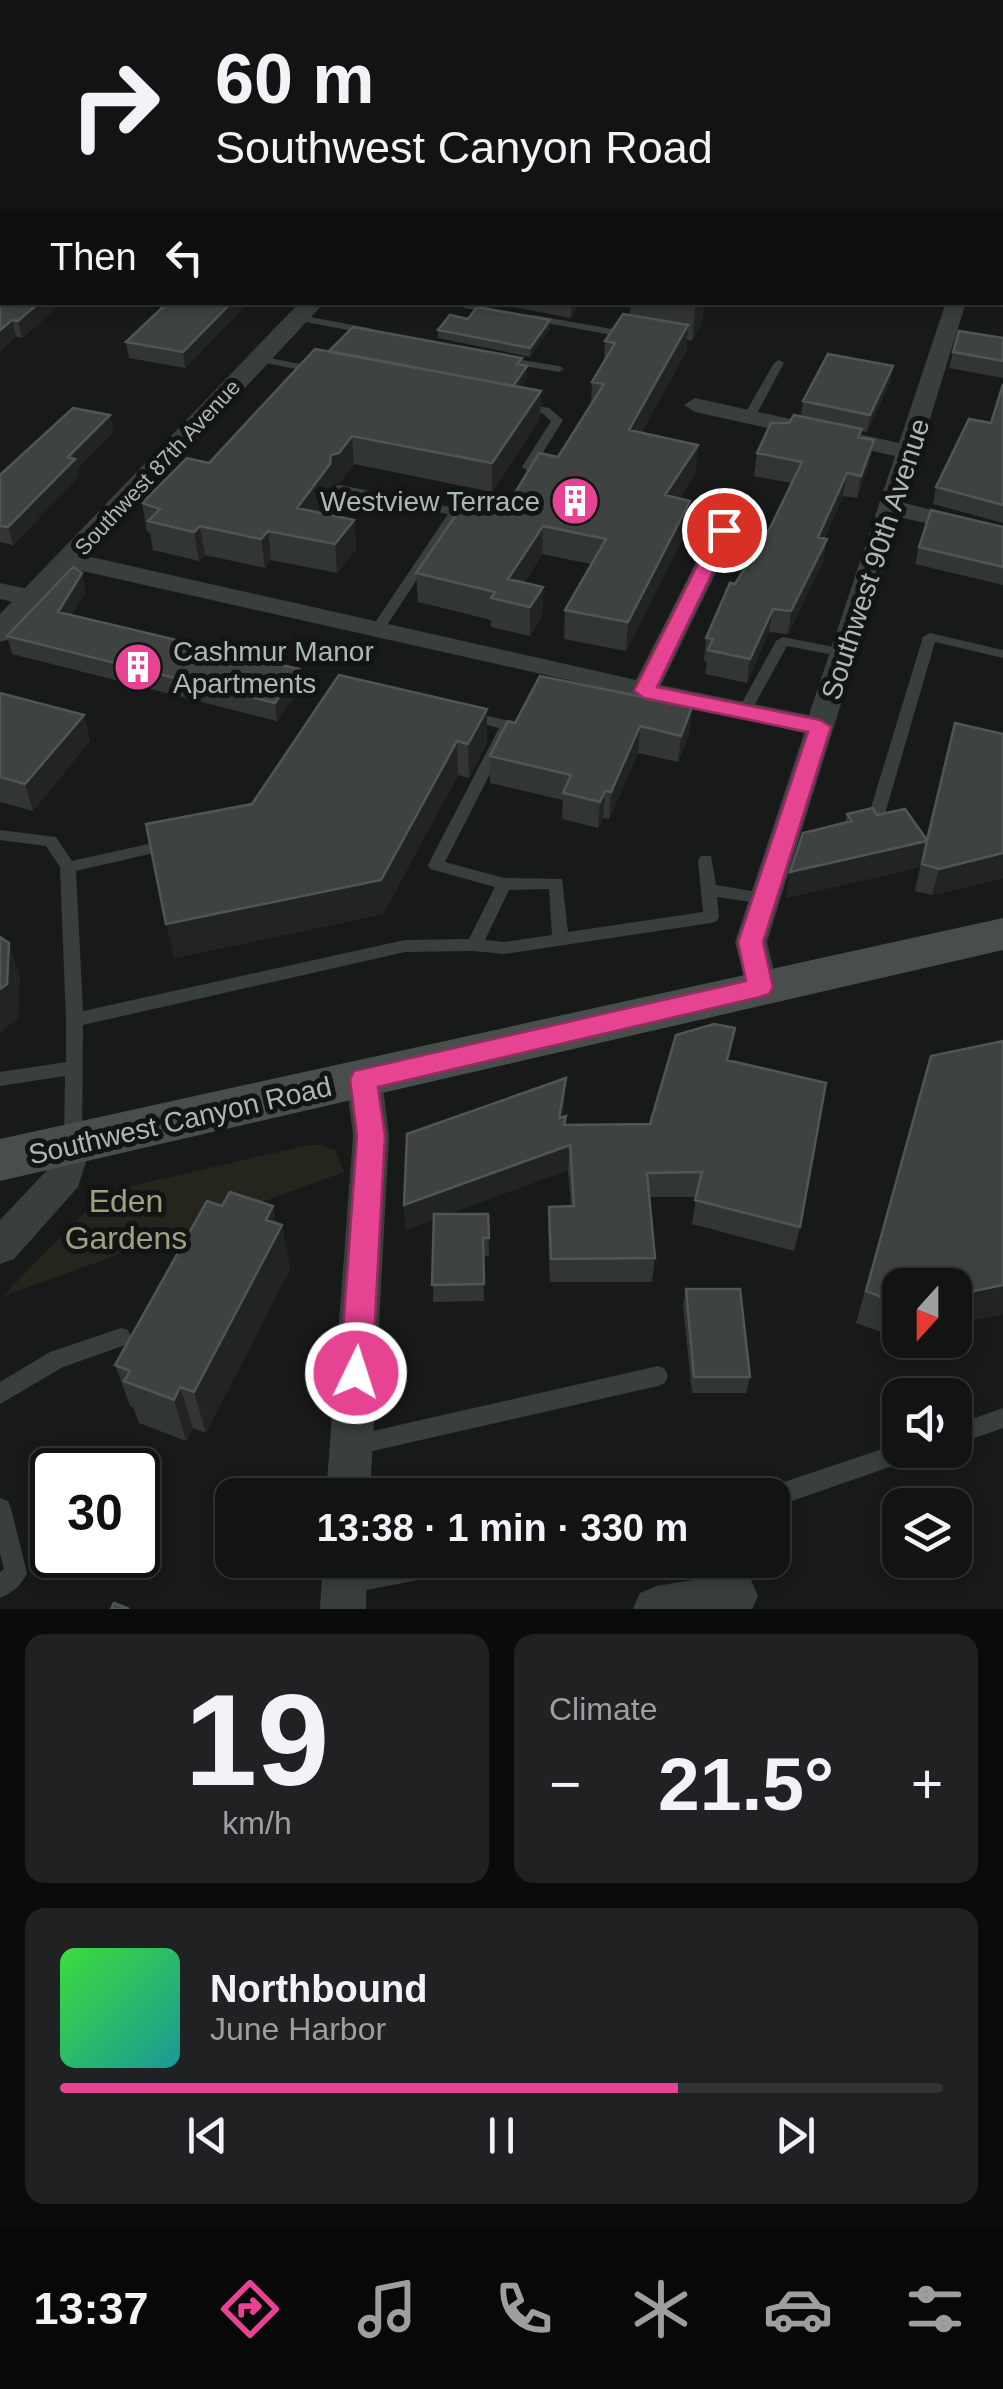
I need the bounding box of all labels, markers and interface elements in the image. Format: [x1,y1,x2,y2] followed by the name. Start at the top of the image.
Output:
[50,40,180,170] icon: right
[215,40,375,118] text: 60 m
[215,122,713,173] text: Southwest Canyon Road
[157,230,212,285] icon: left
[50,236,137,278] text: Then
[70,374,245,560] street label: Southwest 87th Avenue
[815,415,936,704] street label: Southwest 90th Avenue
[549,475,601,527] building icon: Westview Terrace
[320,486,540,517] place label: Westview Terrace
[682,488,767,573] pin
[697,503,752,558] icon: arrive
[173,636,374,699] place label: Cashmur Manor Apartments
[112,641,164,693] building icon: Cashmur Manor Apartments
[26,1071,335,1170] street label: Southwest Canyon Road
[65,1183,187,1256] park label: Eden Gardens
[882,1268,972,1358] north arrow
[882,1268,972,1578] map controls
[304,1321,408,1425] position arrow
[882,1378,972,1468] button: sound
[30,1448,160,1578] speed limit sign: 30
[882,1488,972,1578] button: layers
[317,1507,688,1549] text: 13:38 · 1 min · 330 m
[185,1667,329,1813] text: 19
[549,1691,657,1727] text: Climate
[658,1742,834,1826] text: 21.5°
[549,1753,581,1815] text: −
[911,1753,943,1815] text: +
[222,1805,292,1841] text: km/h
[210,1968,427,2010] text: Northbound
[210,2011,386,2047] text: June Harbor
[180,2108,235,2163] icon: previous
[474,2108,529,2163] icon: pause
[768,2108,823,2163] icon: next
[215,2274,285,2344] icon: directions
[352,2274,422,2344] icon: music
[489,2274,559,2344] icon: phone
[626,2274,696,2344] icon: climate
[763,2274,833,2344] icon: car
[900,2274,970,2344] icon: filters
[33,2283,149,2334] text: 13:37

